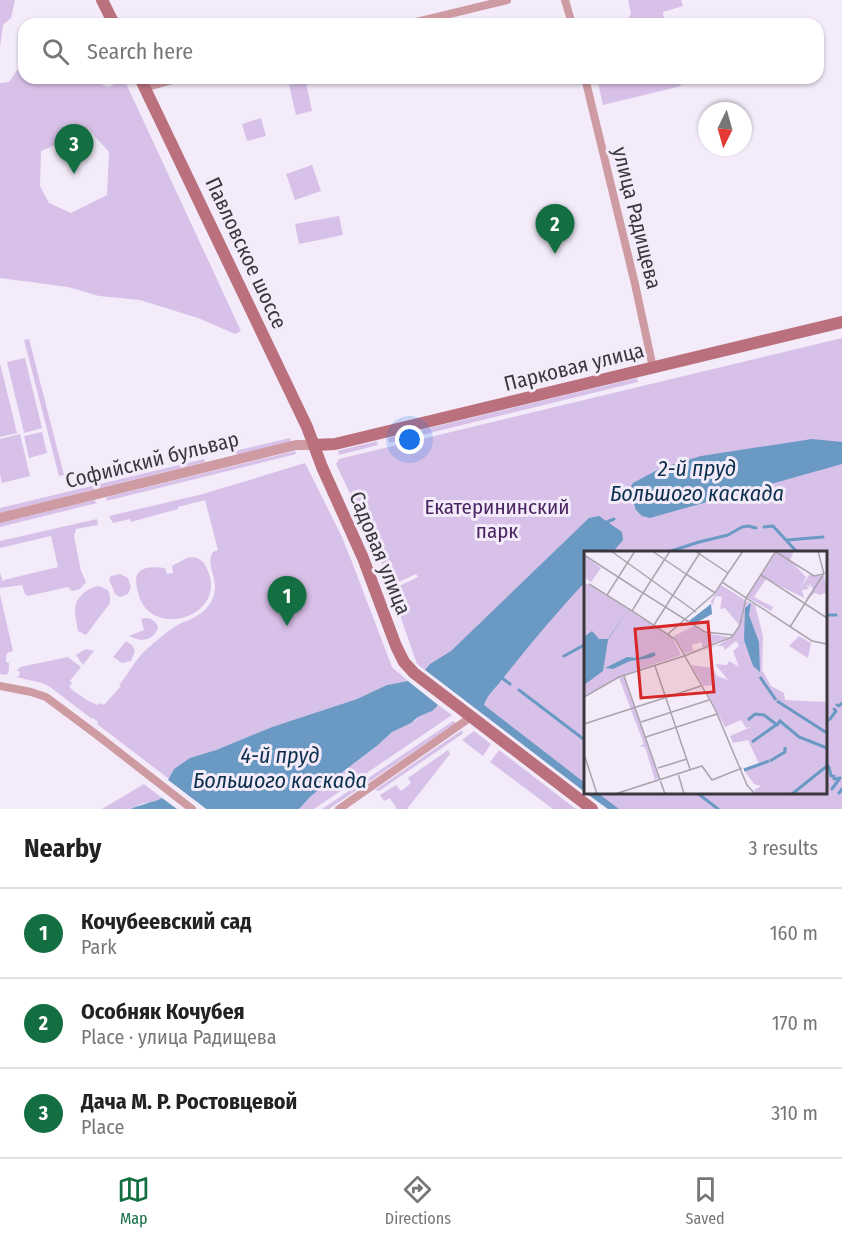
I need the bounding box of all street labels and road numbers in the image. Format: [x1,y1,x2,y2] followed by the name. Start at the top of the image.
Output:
[607,144,667,292] street label: улица Радищева
[200,173,292,333] street label: Павловское шоссе
[501,337,647,397] street label: Парковая улица
[63,426,241,494] street label: Софийский бульвар
[343,487,417,619] street label: Садовая улица

